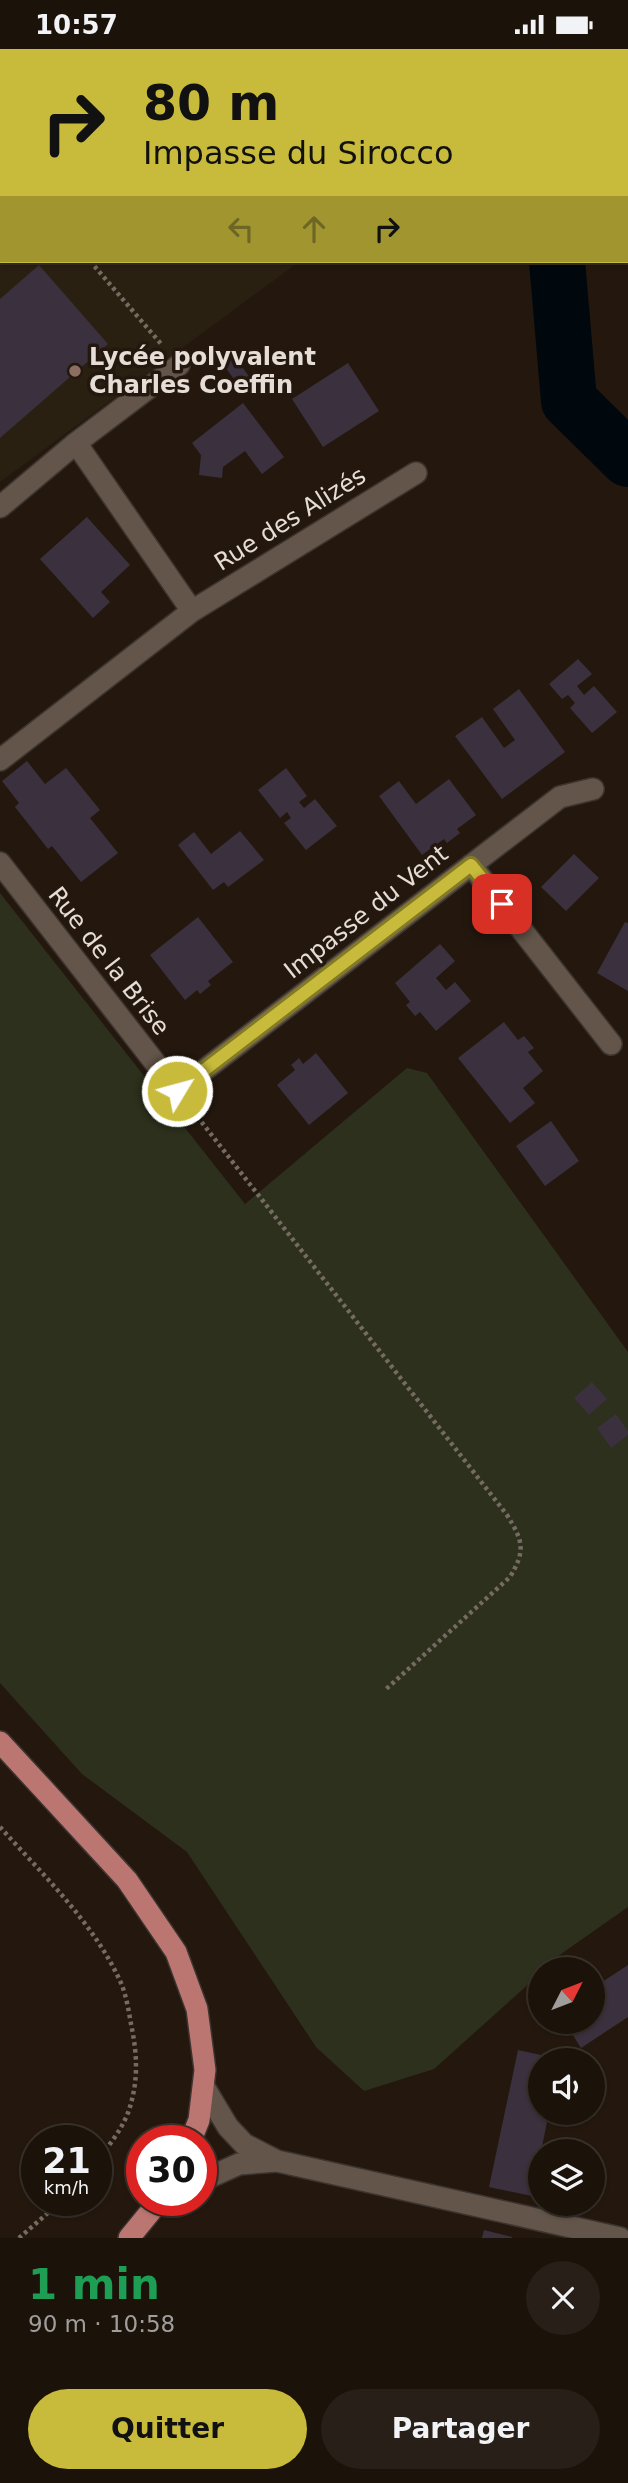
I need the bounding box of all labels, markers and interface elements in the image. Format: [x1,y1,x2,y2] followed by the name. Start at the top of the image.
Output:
[35,10,118,40] text: 10:57
[143,75,279,132] text: 80 m
[28,77,119,168] icon: right
[143,134,454,172] text: Impasse du Sirocco
[222,210,260,248] icon: left
[295,210,333,248] icon: ahead
[368,210,406,248] icon: right
[89,343,316,399] place label: Lycée polyvalent Charles Coeffin
[67,363,83,379] marker: Lycée polyvalent Charles Coeffin
[209,461,371,577] street label: Rue des Alizés
[279,839,453,985] street label: Impasse du Vent
[472,874,532,934] pin
[43,881,175,1041] street label: Rue de la Brise
[483,885,521,923] icon: arrive
[140,1054,214,1128] position arrow
[528,1957,606,2033] north arrow
[528,1957,605,2216] map controls
[528,2048,605,2125] button: sound
[126,2125,217,2216] speed limit sign: 30
[528,2139,605,2216] button: layers
[42,2141,91,2181] text: 21
[44,2177,89,2198] text: km/h
[28,2260,160,2309] text: 1 min
[526,2261,600,2335] button: close
[28,2311,175,2337] text: 90 m · 10:58
[28,2389,307,2469] button: Quitter
[321,2389,600,2469] button: Partager

